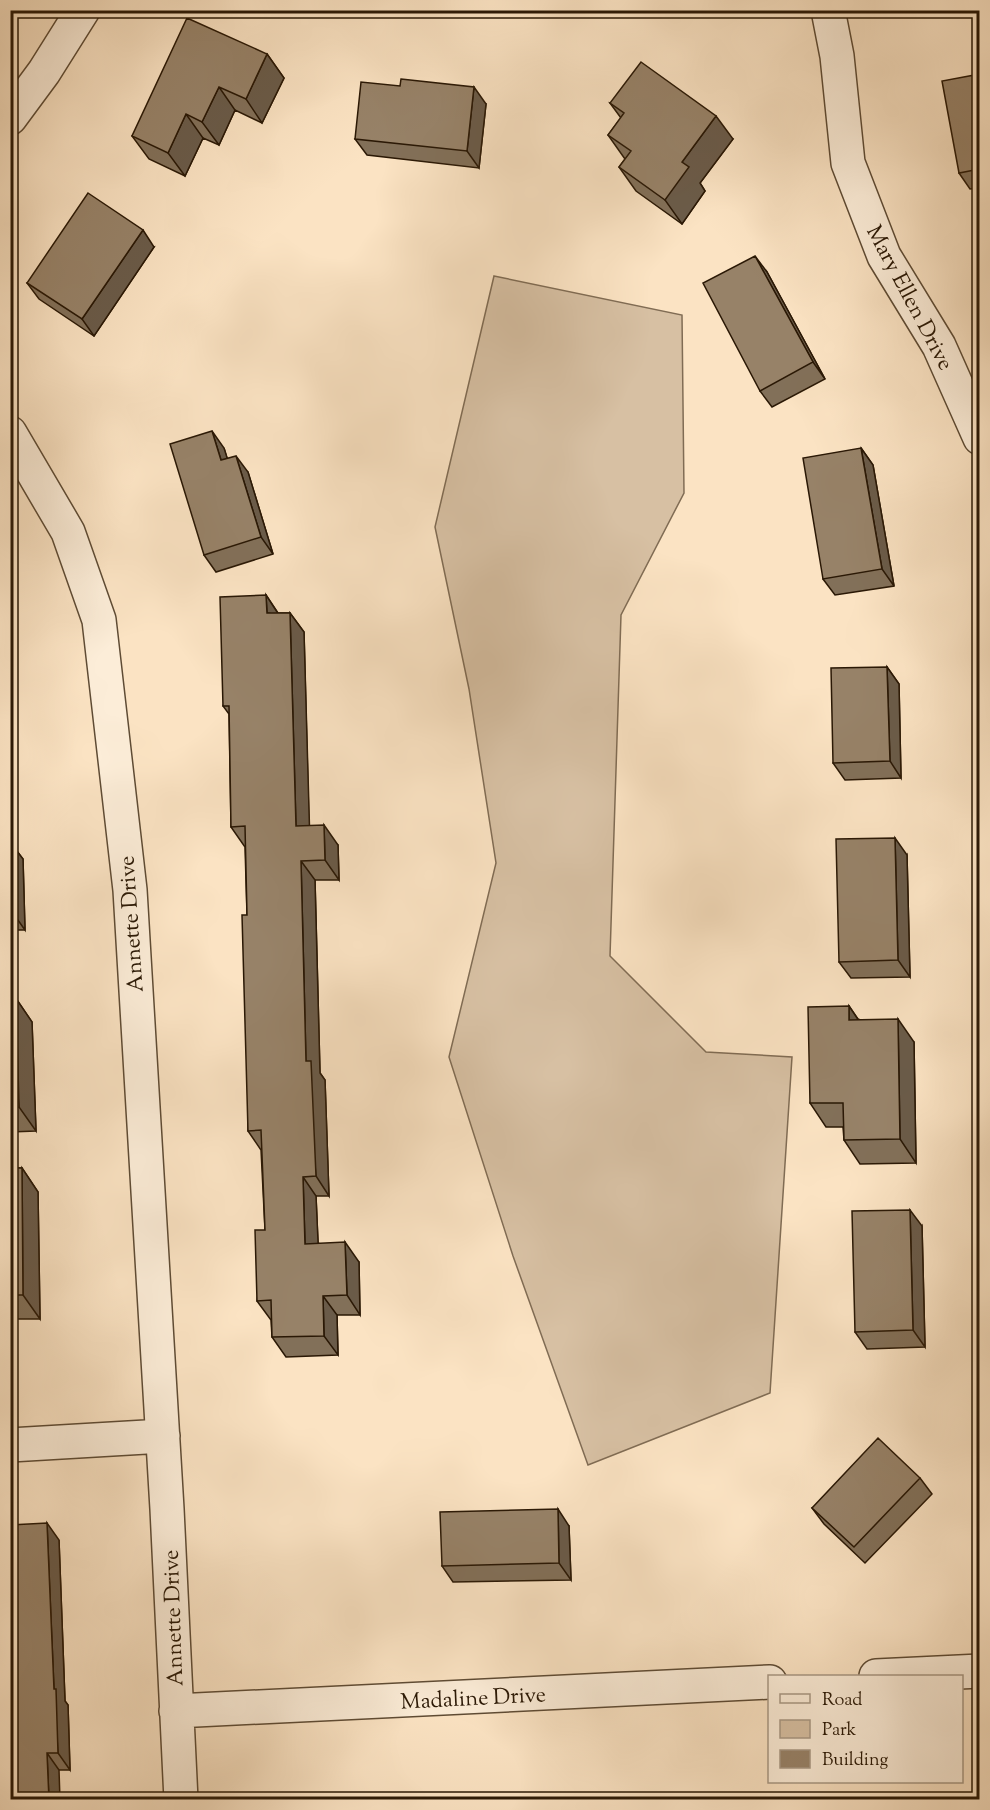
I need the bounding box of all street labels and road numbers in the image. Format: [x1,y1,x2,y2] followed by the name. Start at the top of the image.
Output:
[857,220,960,377] street label: Mary Ellen Drive
[112,854,154,993] street label: Annette Drive
[157,1549,193,1687] street label: Annette Drive
[400,1680,547,1720] street label: Madaline Drive

